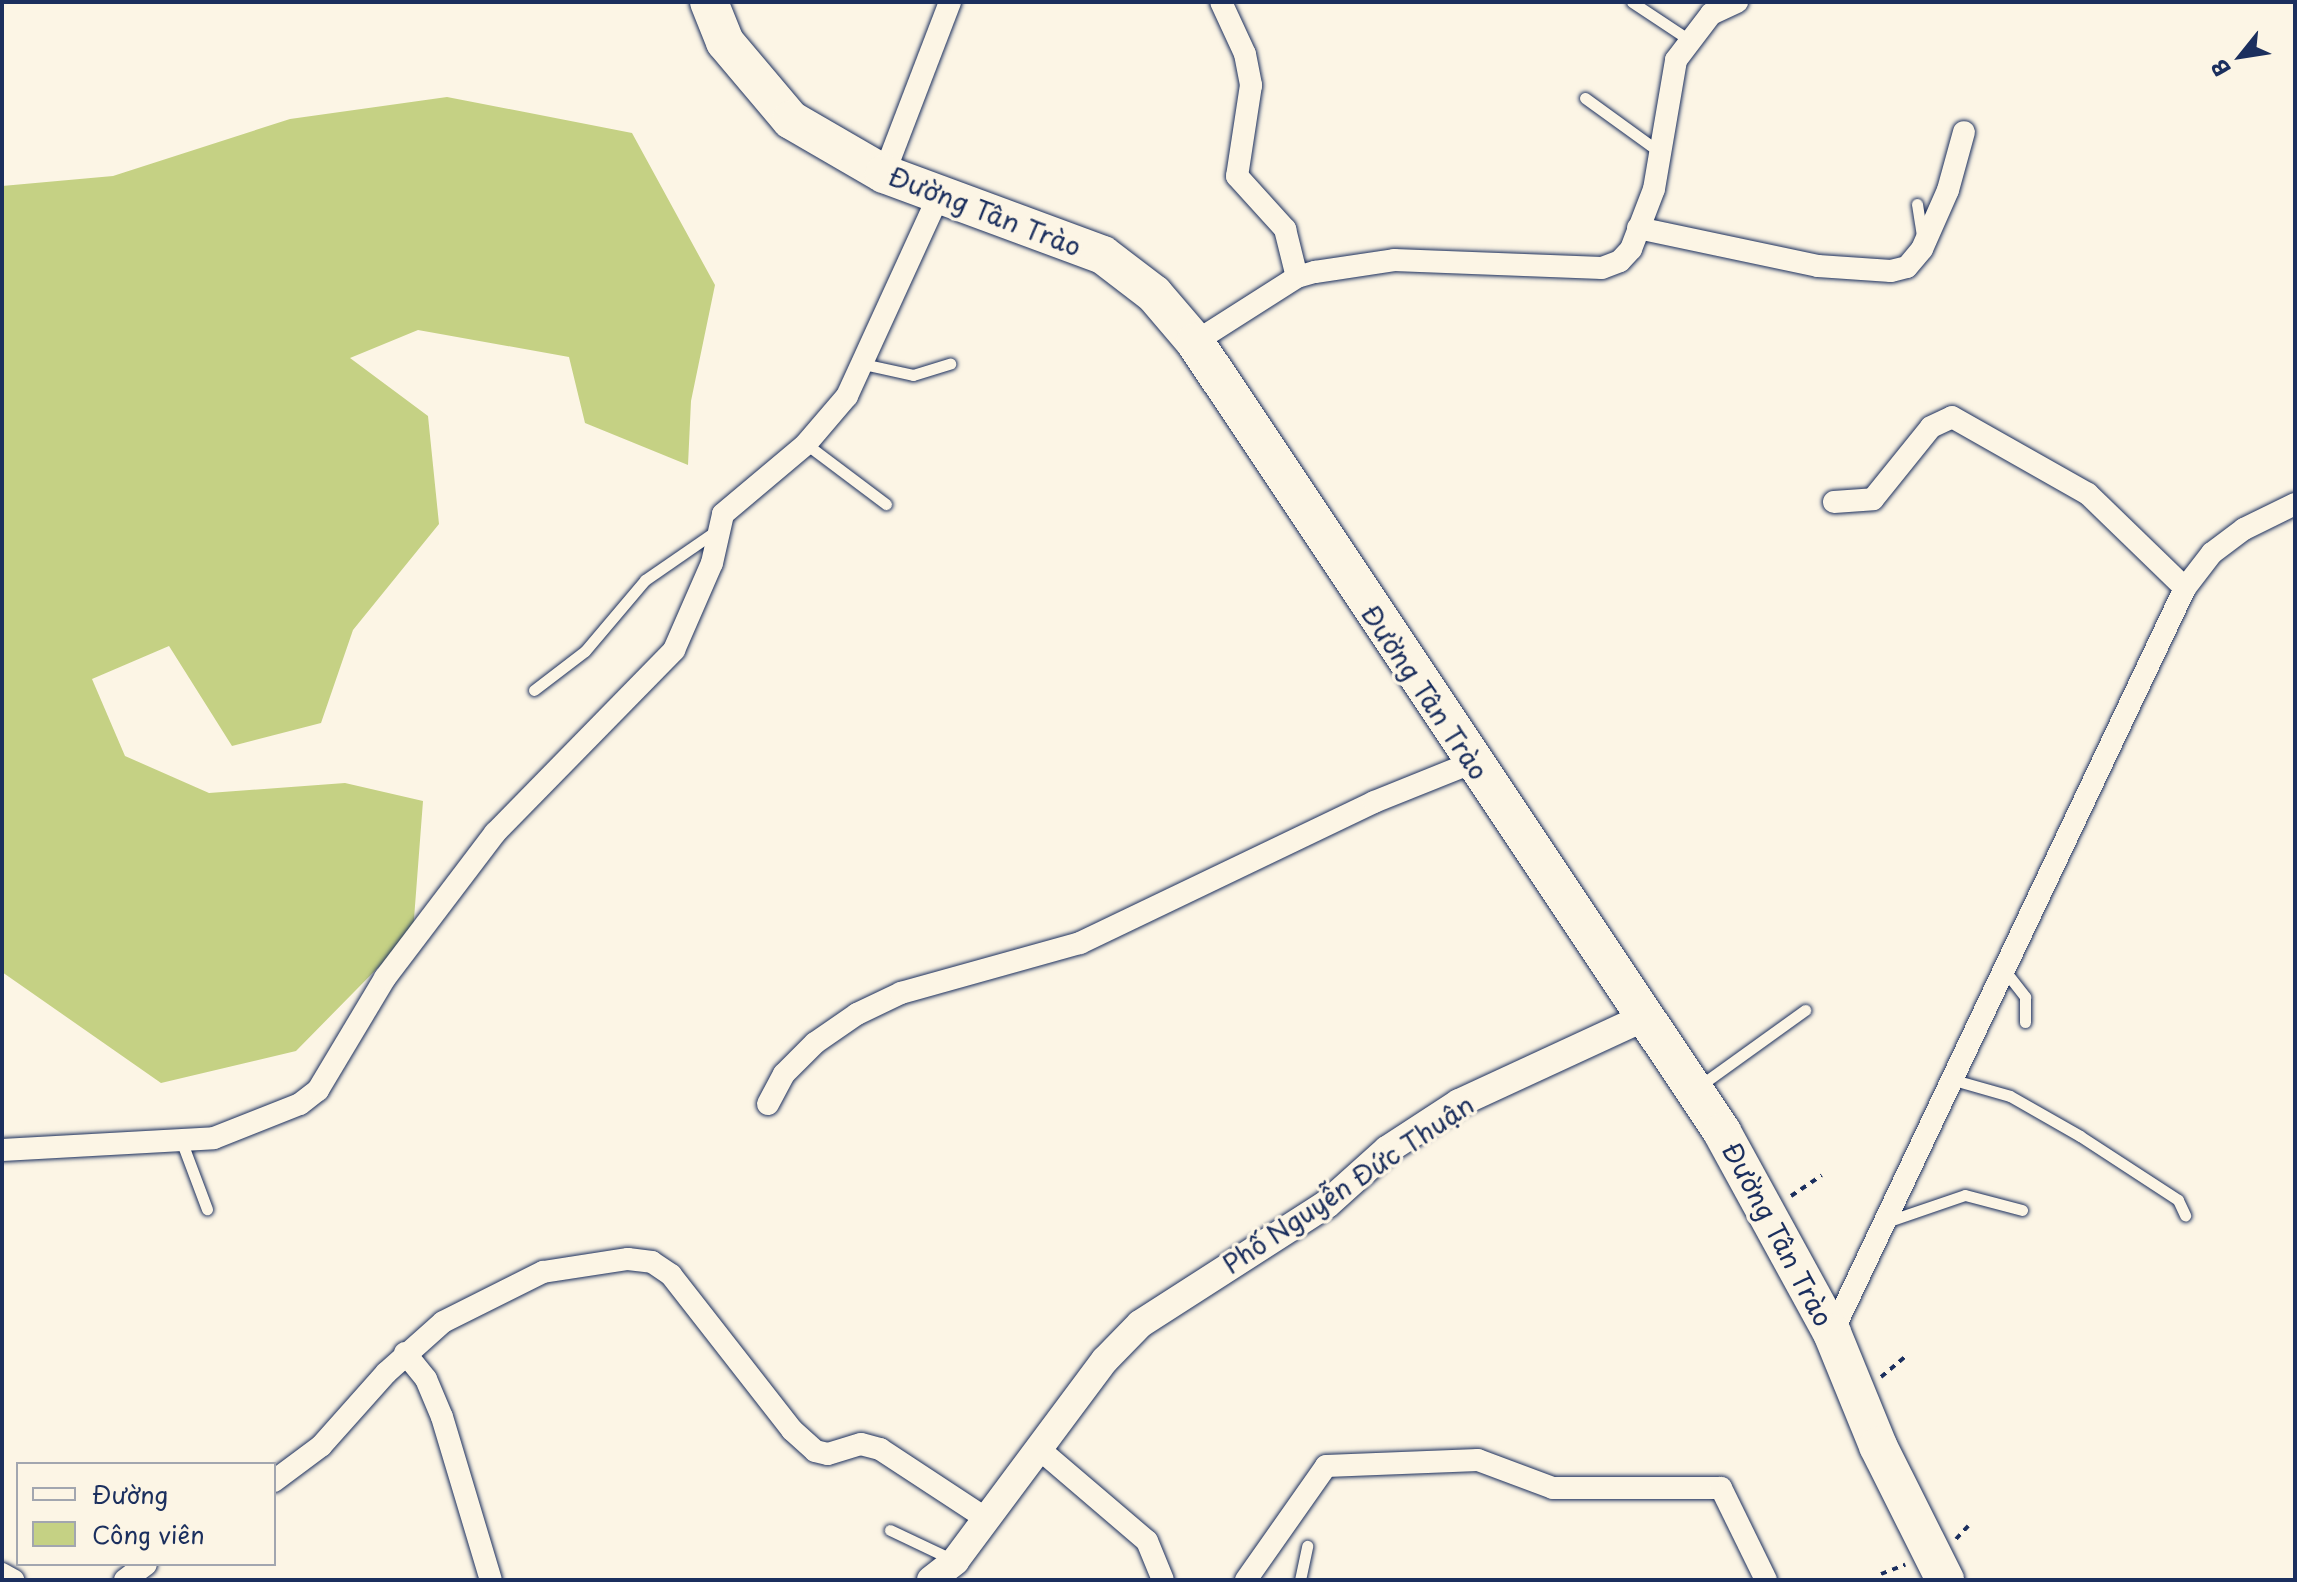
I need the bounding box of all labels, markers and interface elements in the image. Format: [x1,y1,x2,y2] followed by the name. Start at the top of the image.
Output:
[2201,16,2281,96] north arrow
[2202,53,2238,83] text: B
[885,160,1085,262] street label: Đường Tân Trào
[1355,599,1495,785] street label: Đường Tân Trào
[1215,1088,1481,1280] street label: Phố Nguyễn Đức Thuận
[1717,1137,1839,1331] street label: Đường Tân Trào
[16,1462,276,1566] legend
[92,1476,168,1512] text: Đường
[92,1516,205,1552] text: Công viên

